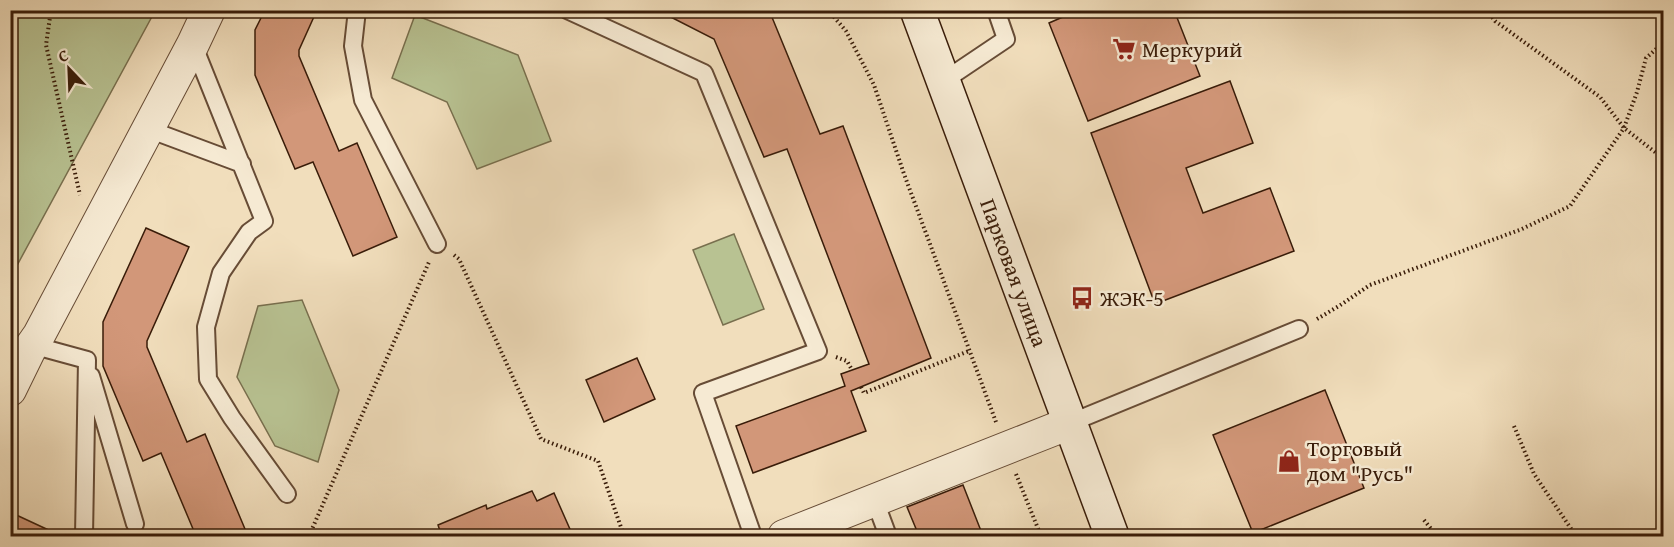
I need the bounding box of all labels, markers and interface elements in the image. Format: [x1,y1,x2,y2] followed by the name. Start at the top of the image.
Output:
[1142,33,1242,65] place label: Меркурий
[1111,36,1137,62] supermarket icon: Меркурий
[39,39,99,99] north arrow
[54,42,72,68] text: С
[972,194,1057,352] street label: Парковая улица
[1099,282,1164,314] place label: ЖЭК-5
[1069,285,1095,311] bus stop icon: ЖЭК-5
[1307,432,1413,489] place label: Торговый дом "Русь"
[1276,448,1302,474] shop icon: Торговый дом "Русь"

